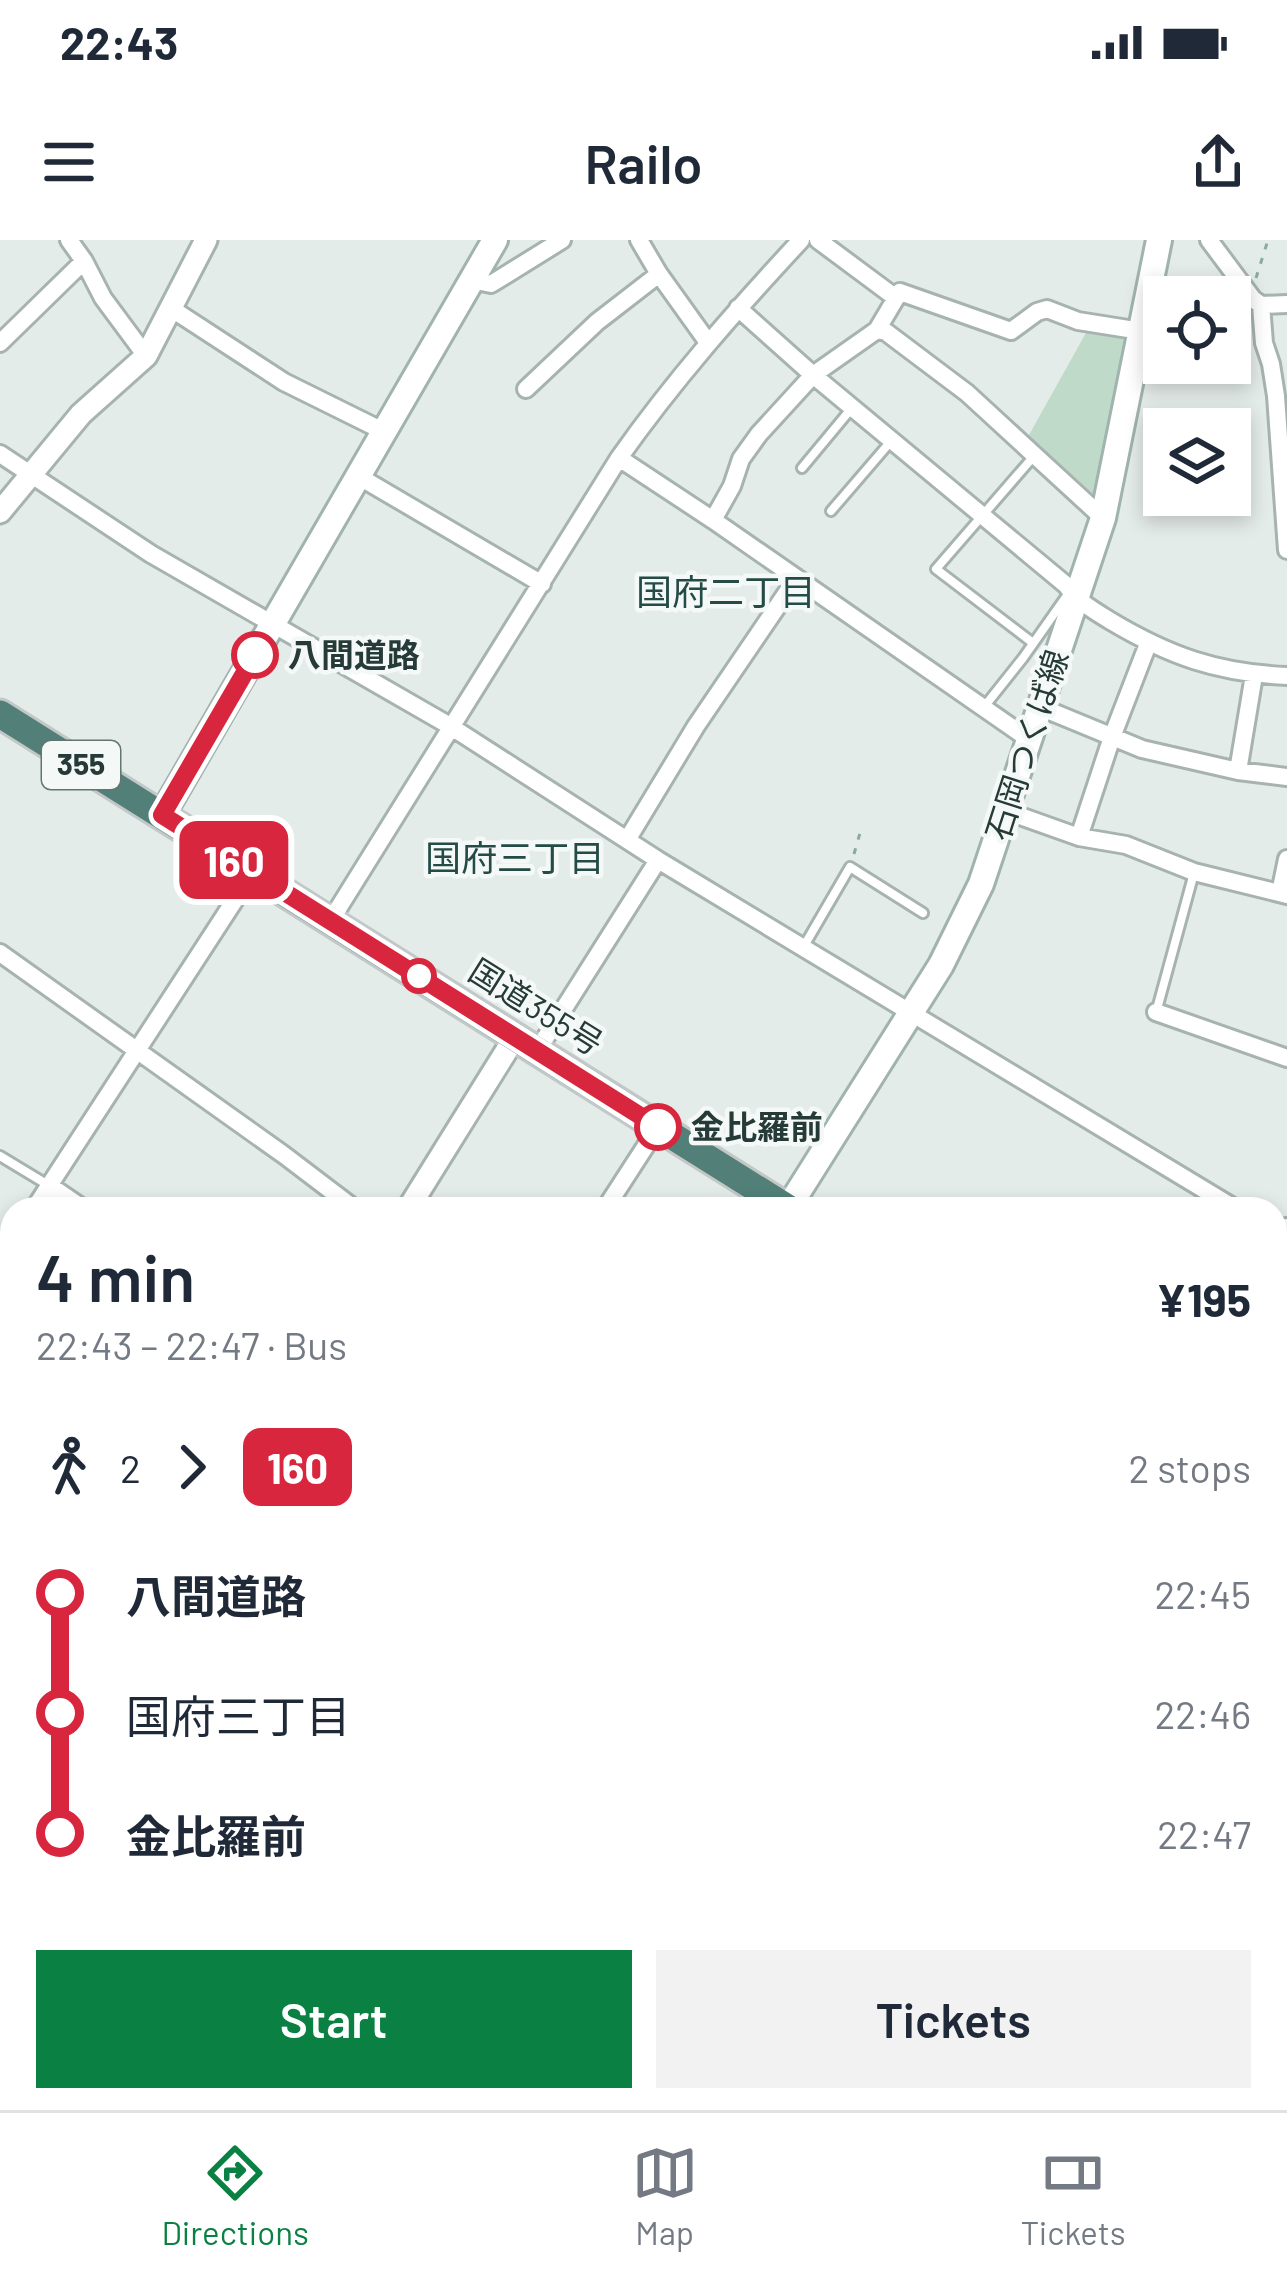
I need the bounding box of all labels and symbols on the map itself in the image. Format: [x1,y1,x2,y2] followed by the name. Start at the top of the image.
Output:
[636,569,816,612] district label: 国府二丁目
[233,633,277,677] marker: 八間道路
[288,634,420,674] place label: 八間道路
[976,644,1076,845] street label: 石岡つくば線
[42,741,120,789] road number: 355
[165,821,303,899] line badge: 160
[425,835,605,878] district label: 国府三丁目
[462,949,611,1063] street label: 国道355号
[403,960,435,992] unlabelled marker
[636,1105,680,1149] marker: 金比羅前
[691,1106,823,1146] place label: 金比羅前

